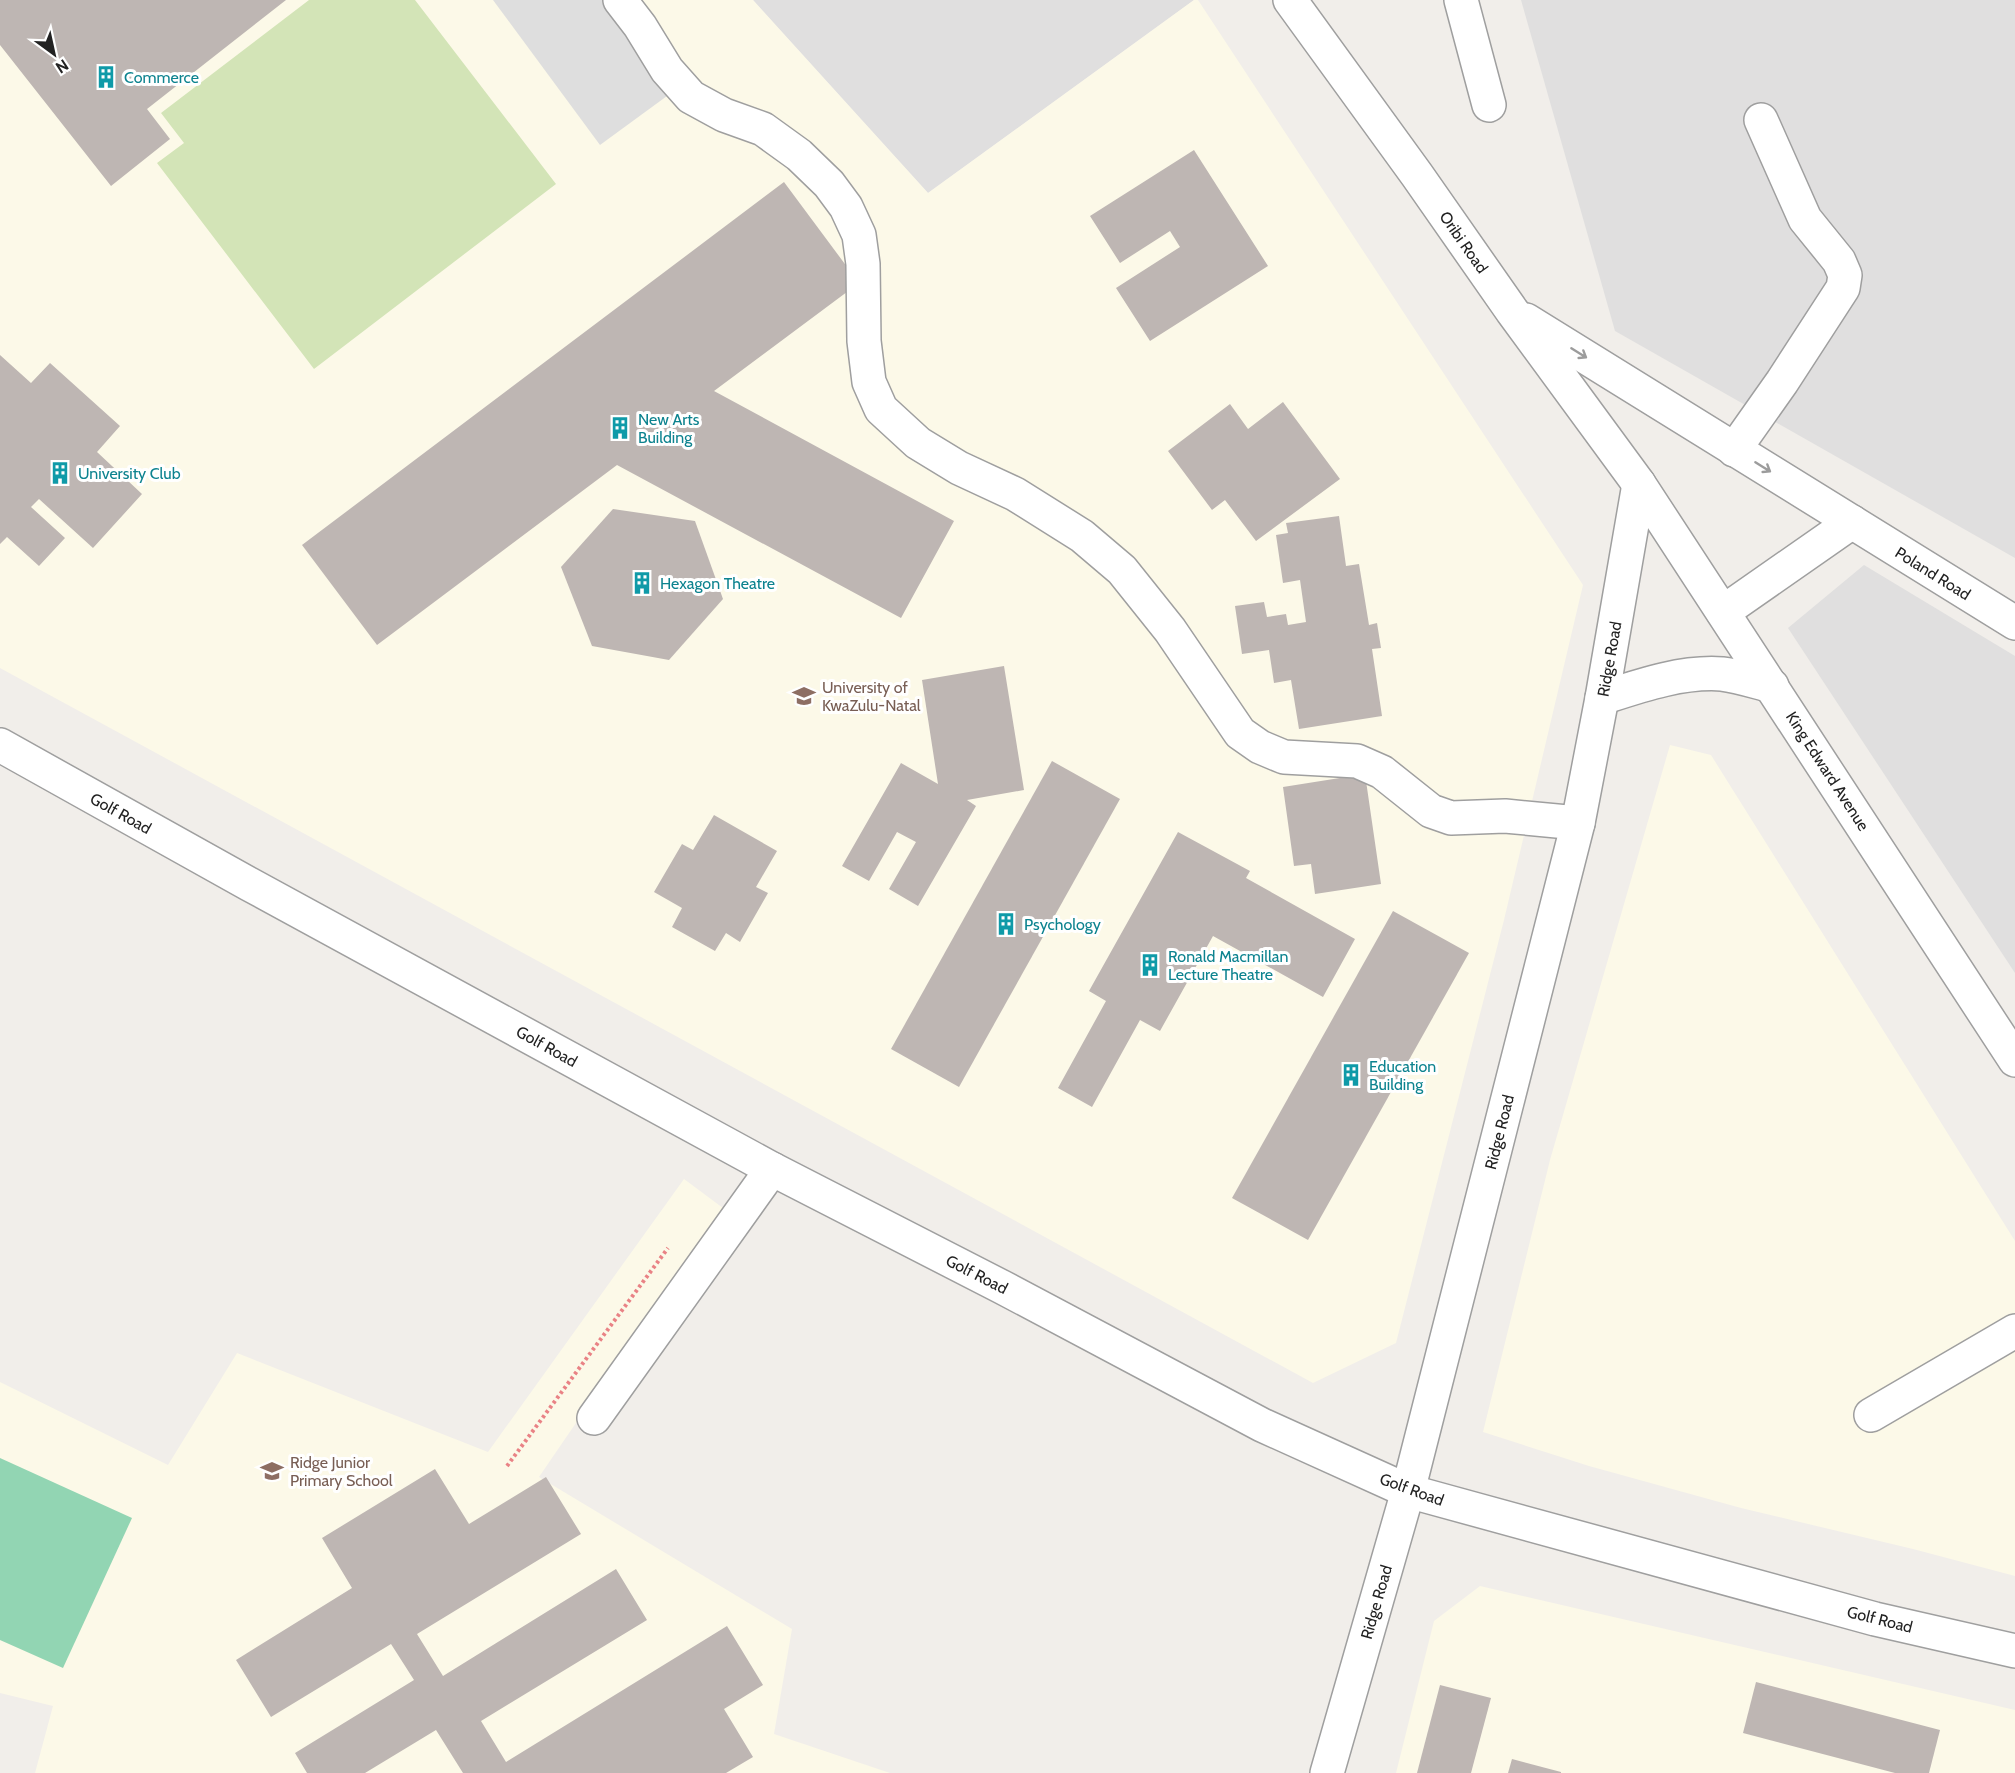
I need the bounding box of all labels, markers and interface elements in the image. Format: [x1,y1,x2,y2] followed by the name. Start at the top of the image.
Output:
[24,24,84,84] north arrow
[52,55,72,77] text: N
[93,64,119,90] building icon: Commerce
[124,68,199,87] place label: Commerce
[1435,208,1492,277] street label: Oribi Road
[1570,348,1587,360] one-way arrow
[638,410,700,447] place label: New Arts Building
[607,415,633,441] building icon: New Arts Building
[47,460,73,486] building icon: University Club
[1754,462,1771,474] one-way arrow
[78,464,181,483] place label: University Club
[1892,543,1974,604] street label: Poland Road
[629,570,655,596] building icon: Hexagon Theatre
[660,574,775,593] place label: Hexagon Theatre
[1594,620,1625,698] street label: Ridge Road
[822,678,921,715] place label: University of KwaZulu-Natal
[791,683,817,709] school or university icon: University of KwaZulu-Natal
[1782,708,1873,834] street label: King Edward Avenue
[87,789,155,838] street label: Golf Road
[993,911,1019,937] building icon: Psychology
[1024,915,1101,934] place label: Psychology
[1168,947,1288,984] place label: Ronald Macmillan Lecture Theatre
[1137,952,1163,978] building icon: Ronald Macmillan Lecture Theatre
[513,1022,581,1071] street label: Golf Road
[1369,1057,1436,1094] place label: Education Building
[1338,1062,1364,1088] building icon: Education Building
[1481,1093,1518,1171] street label: Ridge Road
[943,1251,1011,1298] street label: Golf Road
[290,1453,393,1490] place label: Ridge Junior Primary School
[259,1458,285,1484] school or university icon: Ridge Junior Primary School
[1377,1469,1446,1510] street label: Golf Road
[1357,1563,1396,1641] street label: Ridge Road
[1845,1602,1915,1637] street label: Golf Road

